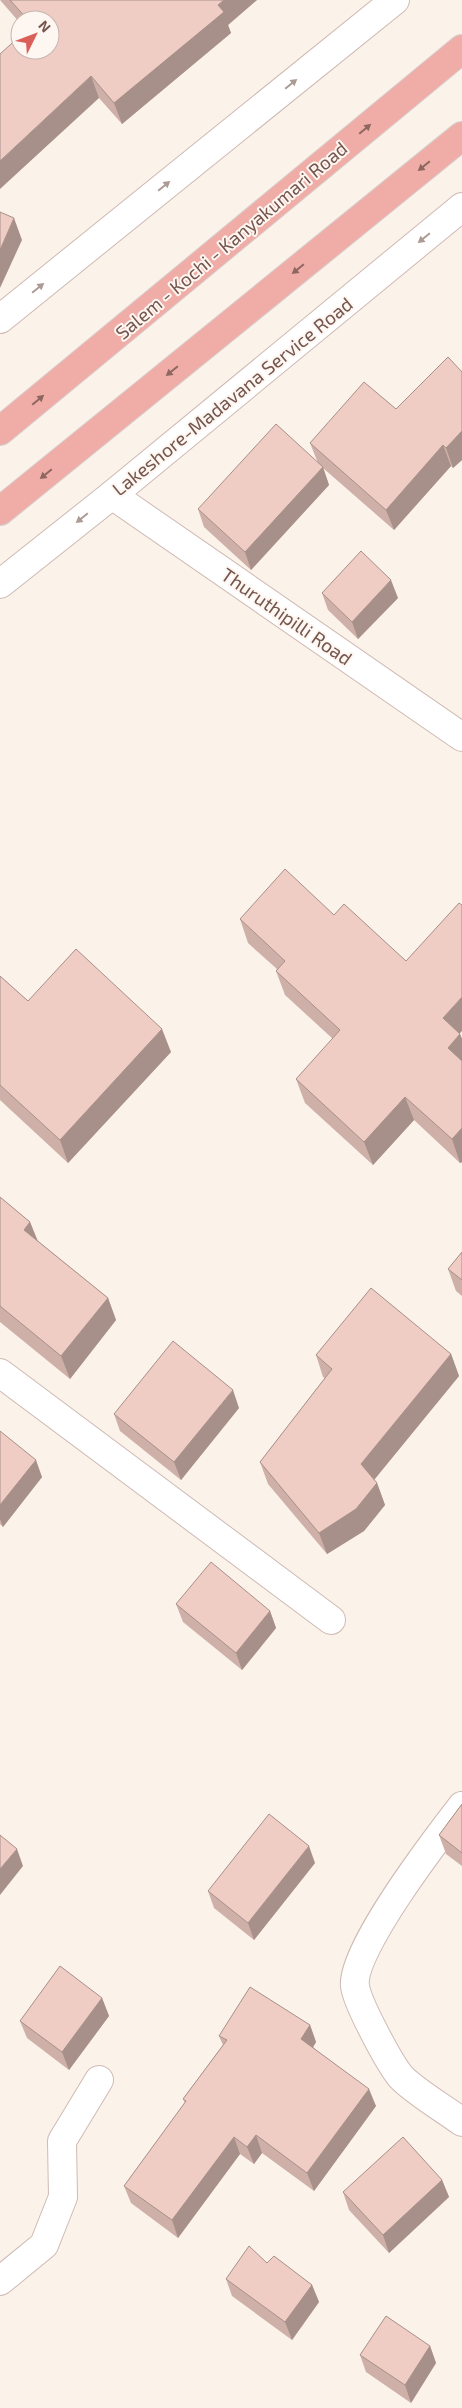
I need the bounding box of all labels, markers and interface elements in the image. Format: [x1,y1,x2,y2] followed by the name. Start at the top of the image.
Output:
[10,10,60,60] north arrow
[35,17,55,35] text: N
[284,78,297,89] one-way arrow
[359,124,372,135] one-way arrow
[110,136,352,344] street label: Salem - Kochi - Kanyakumari Road
[418,161,431,172] one-way arrow
[157,180,170,191] one-way arrow
[418,232,431,243] one-way arrow
[292,263,305,274] one-way arrow
[31,283,44,294] one-way arrow
[107,292,357,500] street label: Lakeshore-Madavana Service Road
[166,366,179,377] one-way arrow
[31,394,44,405] one-way arrow
[40,468,53,479] one-way arrow
[76,513,89,524] one-way arrow
[217,562,357,670] street label: Thuruthipilli Road

